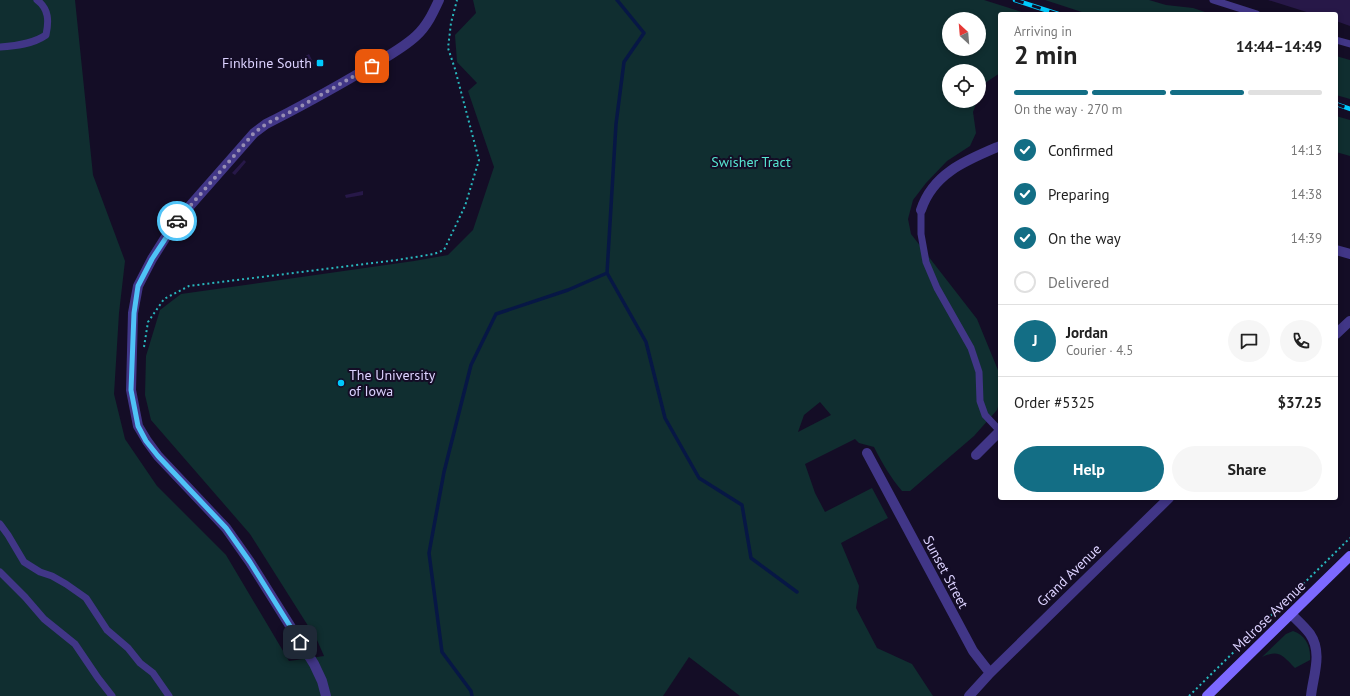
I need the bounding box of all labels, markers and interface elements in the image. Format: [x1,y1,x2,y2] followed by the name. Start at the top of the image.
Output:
[942,12,986,56] north arrow
[942,12,986,108] map controls
[1014,23,1072,40] text: Arriving in
[1236,37,1322,56] text: 14:44–14:49
[1014,38,1077,71] text: 2 min
[355,49,389,83] pin
[222,54,312,72] place label: Finkbine South
[361,55,383,77] icon: bag
[315,58,325,68] marker: Finkbine South
[942,64,986,108] button: locate
[1014,101,1122,118] text: On the way · 270 m
[1014,139,1036,161] icon: check
[1048,141,1113,160] text: Confirmed
[1291,142,1322,159] text: 14:13
[711,153,791,171] park label: Swisher Tract
[1014,183,1036,205] icon: check
[1048,185,1110,204] text: Preparing
[1291,186,1322,203] text: 14:38
[157,201,197,241] courier
[166,210,188,232] icon: car
[1014,227,1036,249] icon: check
[1048,229,1121,248] text: On the way
[1291,230,1322,247] text: 14:39
[1048,273,1109,292] text: Delivered
[1228,320,1270,362] button: chat
[1280,320,1322,362] button: phone
[1066,323,1108,342] text: Jordan
[1032,331,1038,350] text: J
[1066,342,1133,359] text: Courier · 4.5
[349,366,436,400] place label: The University of Iowa
[336,378,346,388] marker: The University of Iowa
[1014,393,1095,412] text: Order #5325
[1278,393,1322,412] text: $37.25
[1014,446,1164,492] button: Help
[1172,446,1322,492] button: Share
[919,533,973,612] street label: Sunset Street
[1033,540,1105,610] street label: Grand Avenue
[1229,577,1309,655] street label: Melrose Avenue
[283,625,317,659] pin
[289,631,311,653] icon: home

